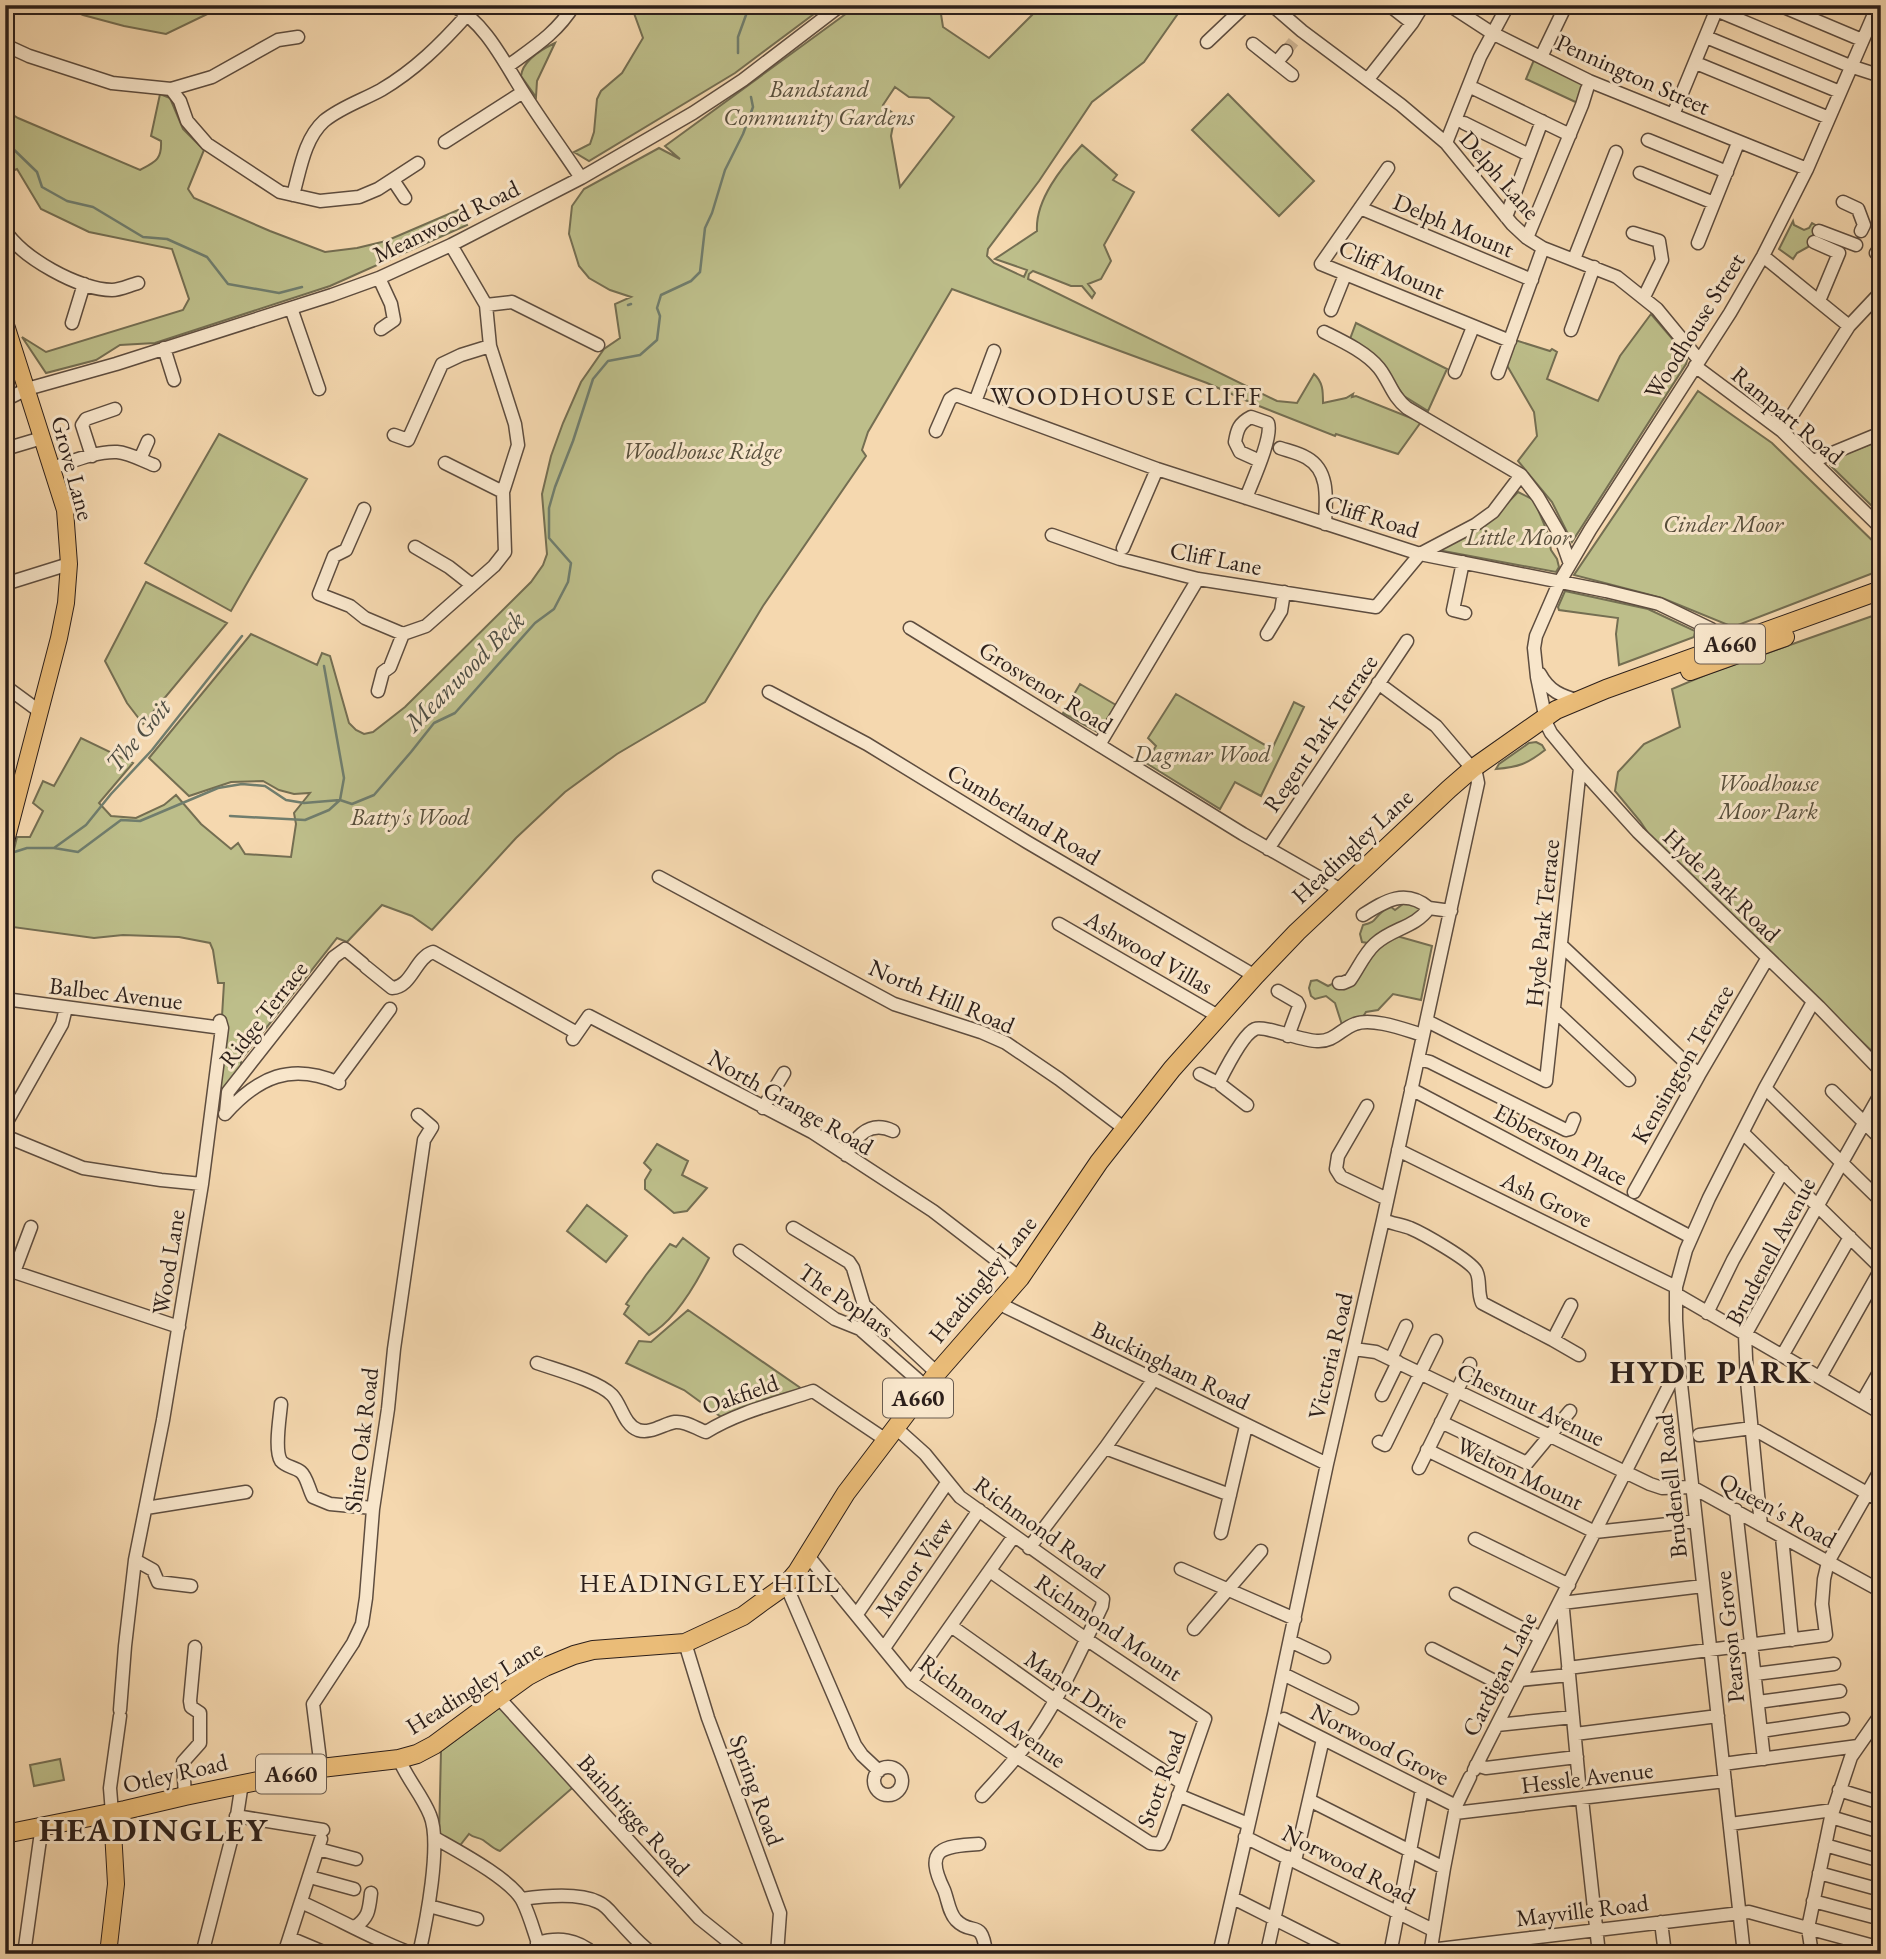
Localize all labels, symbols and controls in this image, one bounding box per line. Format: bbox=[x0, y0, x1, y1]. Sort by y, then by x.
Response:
street label: Pennington Street bbox=[1551, 26, 1715, 122]
park label: Bandstand Community Gardens bbox=[723, 73, 915, 132]
street label: Delph Lane bbox=[1453, 124, 1547, 226]
street label: Meanwood Road bbox=[368, 172, 525, 270]
street label: Delph Mount bbox=[1389, 186, 1520, 265]
street label: Cliff Mount bbox=[1334, 232, 1450, 306]
street label: Woodhouse Street bbox=[1637, 247, 1752, 405]
street label: Rampart Road bbox=[1725, 359, 1851, 472]
district label: WOODHOUSE CLIFF bbox=[990, 379, 1264, 413]
street label: Grove Lane bbox=[44, 412, 102, 524]
park label: Woodhouse Ridge bbox=[622, 435, 783, 466]
street label: Cliff Road bbox=[1321, 487, 1424, 545]
park label: Cinder Moor bbox=[1663, 508, 1785, 539]
park label: Little Moor bbox=[1464, 521, 1573, 552]
street label: Cliff Lane bbox=[1167, 534, 1265, 582]
water label: Meanwood Beck bbox=[395, 603, 532, 740]
road number: A660 bbox=[1695, 624, 1765, 664]
street label: Grosvenor Road bbox=[973, 634, 1119, 741]
street label: Regent Park Terrace bbox=[1256, 648, 1384, 818]
water label: The Goit bbox=[97, 690, 180, 779]
park label: Dagmar Wood bbox=[1132, 738, 1271, 769]
street label: Cumberland Road bbox=[942, 756, 1107, 872]
park label: Woodhouse Moor Park bbox=[1716, 767, 1819, 826]
street label: Headingley Lane bbox=[1285, 782, 1419, 910]
park label: Batty's Wood bbox=[349, 801, 470, 832]
street label: Hyde Park Road bbox=[1657, 821, 1788, 949]
street label: Hyde Park Terrace bbox=[1518, 838, 1566, 1008]
street label: Ashwood Villas bbox=[1078, 902, 1219, 1001]
street label: North Hill Road bbox=[864, 951, 1020, 1041]
street label: Ridge Terrace bbox=[212, 954, 314, 1074]
street label: Balbec Avenue bbox=[47, 969, 185, 1017]
street label: Kensington Terrace bbox=[1624, 979, 1740, 1149]
street label: North Grange Road bbox=[703, 1042, 880, 1162]
street label: Ebberston Place bbox=[1489, 1096, 1633, 1192]
street label: Ash Grove bbox=[1495, 1163, 1598, 1234]
street label: Brudenell Avenue bbox=[1718, 1172, 1822, 1330]
street label: Wood Lane bbox=[144, 1207, 192, 1317]
street label: Headingley Lane bbox=[921, 1209, 1043, 1349]
street label: The Poplars bbox=[792, 1256, 900, 1344]
street label: Victoria Road bbox=[1300, 1289, 1360, 1422]
street label: Buckingham Road bbox=[1087, 1313, 1256, 1417]
district label: HYDE PARK bbox=[1609, 1351, 1813, 1393]
street label: Chestnut Avenue bbox=[1452, 1355, 1610, 1453]
street label: Shire Oak Road bbox=[337, 1365, 385, 1514]
street label: Oakfield bbox=[698, 1366, 783, 1421]
road number: A660 bbox=[883, 1378, 953, 1418]
street label: Brudenell Road bbox=[1648, 1412, 1694, 1560]
street label: Welton Mount bbox=[1451, 1429, 1589, 1517]
street label: Queen's Road bbox=[1714, 1465, 1843, 1555]
street label: Richmond Road bbox=[968, 1469, 1113, 1586]
street label: Manor View bbox=[868, 1510, 960, 1623]
district label: HEADINGLEY HILL bbox=[579, 1566, 841, 1600]
street label: Richmond Mount bbox=[1029, 1566, 1189, 1688]
street label: Pearson Grove bbox=[1707, 1570, 1751, 1704]
street label: Cardigan Lane bbox=[1454, 1606, 1544, 1742]
street label: Headingley Lane bbox=[400, 1633, 548, 1741]
street label: Manor Drive bbox=[1019, 1643, 1135, 1735]
street label: Richmond Avenue bbox=[913, 1647, 1073, 1775]
street label: Norwood Grove bbox=[1305, 1696, 1455, 1792]
street label: Stott Road bbox=[1129, 1726, 1193, 1832]
street label: Spring Road bbox=[723, 1730, 792, 1850]
street label: Otley Road bbox=[120, 1746, 231, 1800]
street label: Bainbrigge Road bbox=[571, 1747, 698, 1883]
road number: A660 bbox=[256, 1754, 326, 1794]
street label: Hessle Avenue bbox=[1519, 1754, 1655, 1800]
district label: HEADINGLEY bbox=[39, 1809, 269, 1851]
street label: Norwood Road bbox=[1277, 1817, 1422, 1911]
street label: Mayville Road bbox=[1514, 1886, 1651, 1934]

